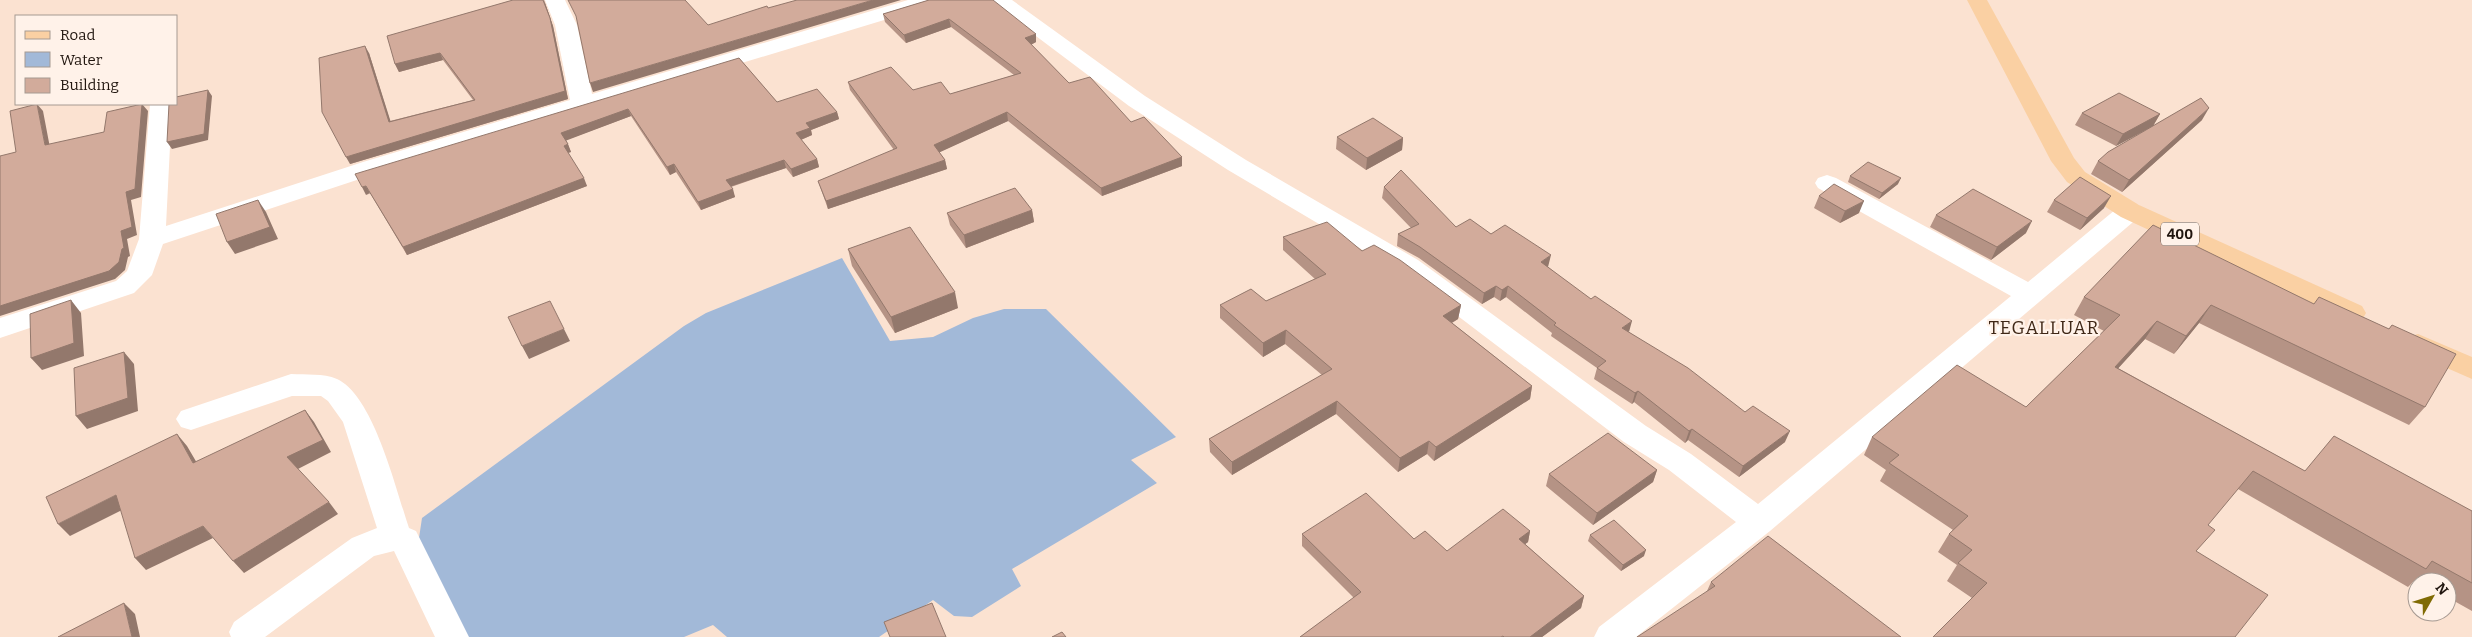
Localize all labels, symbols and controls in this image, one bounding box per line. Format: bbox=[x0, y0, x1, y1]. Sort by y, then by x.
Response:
legend bbox=[15, 15, 178, 105]
text: Road bbox=[60, 26, 95, 44]
text: Water bbox=[60, 51, 103, 69]
text: Building bbox=[60, 76, 119, 94]
road number: 400 bbox=[2161, 222, 2199, 245]
district label: TEGALLUAR bbox=[1989, 317, 2099, 339]
north arrow bbox=[2407, 572, 2457, 622]
text: N bbox=[2432, 580, 2452, 599]

